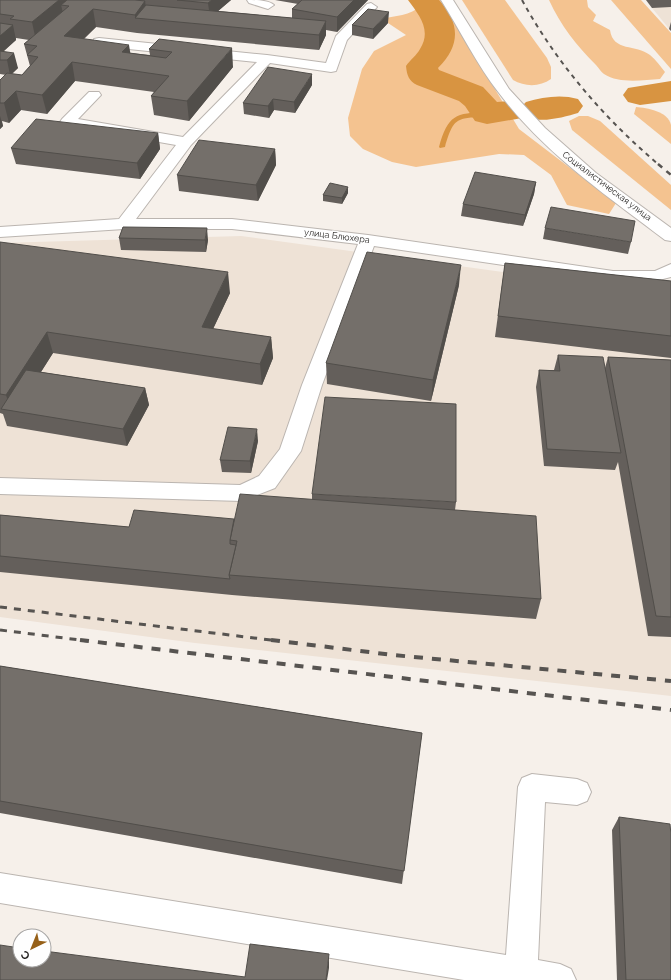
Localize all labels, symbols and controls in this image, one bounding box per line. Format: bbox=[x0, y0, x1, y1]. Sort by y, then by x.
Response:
street label: Социалистическая улица bbox=[561, 149, 653, 223]
street label: улица Блюхера bbox=[304, 227, 370, 245]
north arrow bbox=[12, 928, 52, 968]
text: С bbox=[18, 947, 33, 962]

